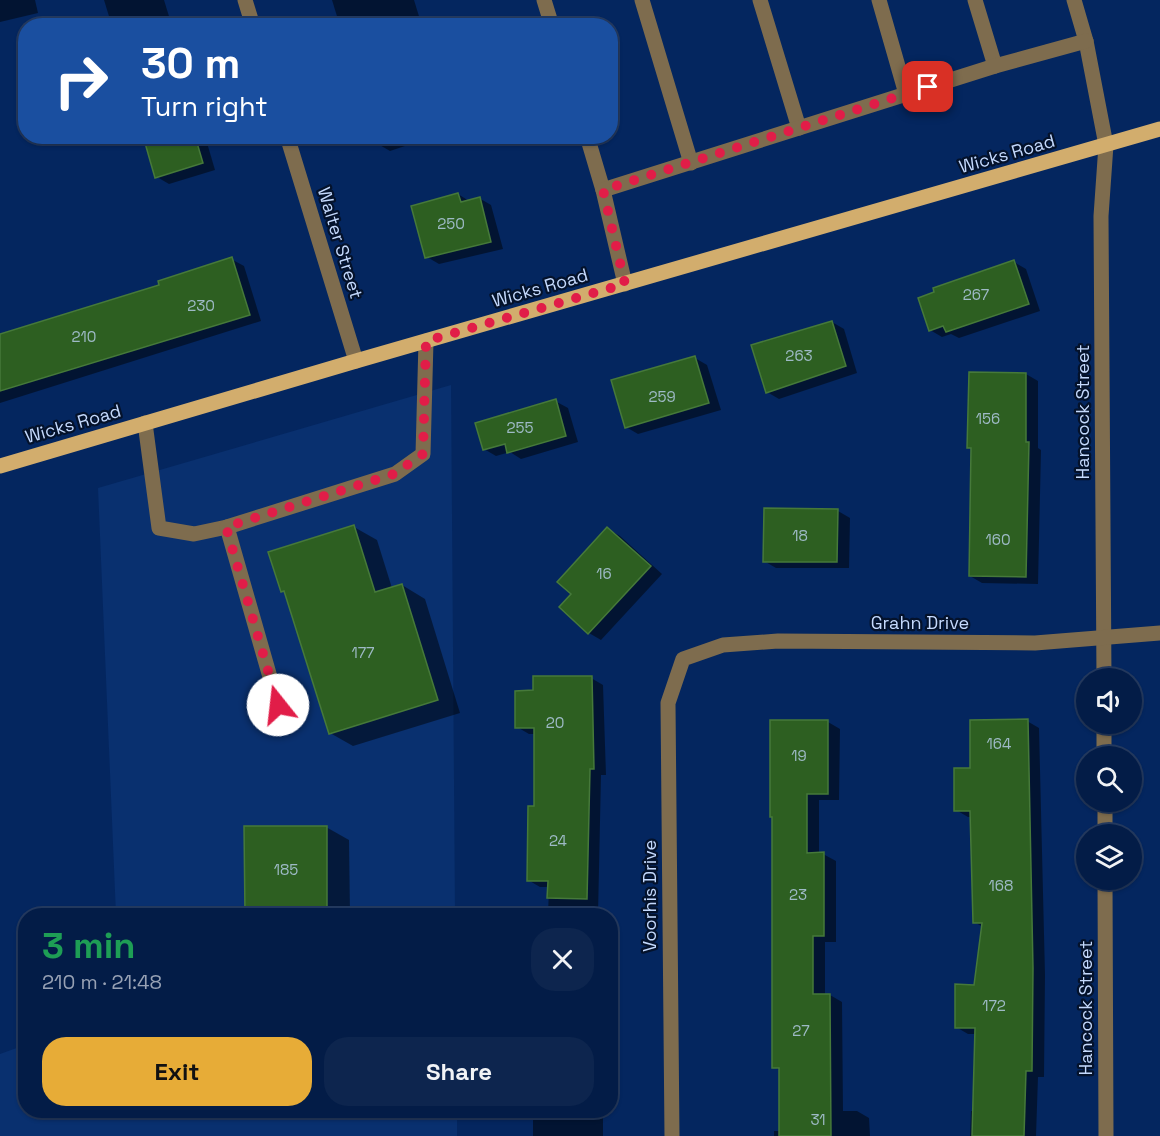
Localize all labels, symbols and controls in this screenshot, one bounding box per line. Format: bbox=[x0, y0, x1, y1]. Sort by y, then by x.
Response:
text: 30 m bbox=[141, 37, 240, 90]
icon: right bbox=[42, 42, 120, 120]
pin bbox=[902, 61, 953, 112]
icon: arrive bbox=[911, 70, 944, 103]
text: Turn right bbox=[141, 89, 268, 124]
street label: Wicks Road bbox=[956, 129, 1057, 178]
street label: Walter Street bbox=[313, 184, 368, 301]
house number: 250 bbox=[437, 214, 465, 233]
street label: Wicks Road bbox=[489, 263, 590, 312]
house number: 267 bbox=[963, 285, 989, 304]
house number: 230 bbox=[187, 296, 215, 315]
house number: 210 bbox=[72, 327, 96, 346]
street label: Hancock Street bbox=[1071, 344, 1094, 480]
house number: 263 bbox=[785, 346, 813, 365]
house number: 259 bbox=[648, 387, 676, 406]
street label: Wicks Road bbox=[22, 399, 123, 448]
house number: 156 bbox=[976, 409, 1000, 428]
house number: 255 bbox=[506, 418, 534, 437]
house number: 18 bbox=[792, 526, 808, 545]
house number: 160 bbox=[985, 530, 1011, 549]
house number: 16 bbox=[596, 564, 612, 583]
street label: Grahn Drive bbox=[871, 611, 969, 634]
house number: 177 bbox=[351, 643, 375, 662]
map controls bbox=[1076, 668, 1142, 890]
button: sound bbox=[1076, 668, 1142, 734]
position arrow bbox=[246, 673, 310, 737]
house number: 20 bbox=[546, 713, 564, 732]
house number: 164 bbox=[987, 734, 1011, 753]
house number: 19 bbox=[791, 746, 807, 765]
button: search bbox=[1076, 746, 1142, 812]
button: layers bbox=[1076, 824, 1142, 890]
house number: 24 bbox=[549, 831, 567, 850]
street label: Voorhis Drive bbox=[638, 840, 661, 952]
house number: 185 bbox=[274, 860, 298, 879]
house number: 168 bbox=[989, 876, 1013, 895]
house number: 23 bbox=[789, 885, 807, 904]
text: 3 min bbox=[42, 923, 136, 969]
button: close bbox=[531, 928, 594, 991]
street label: Hancock Street bbox=[1074, 940, 1097, 1076]
text: 210 m · 21:48 bbox=[42, 969, 162, 995]
house number: 172 bbox=[982, 996, 1006, 1015]
house number: 27 bbox=[792, 1021, 810, 1040]
button: Exit bbox=[42, 1037, 312, 1106]
button: Share bbox=[324, 1037, 594, 1106]
house number: 31 bbox=[810, 1110, 826, 1129]

